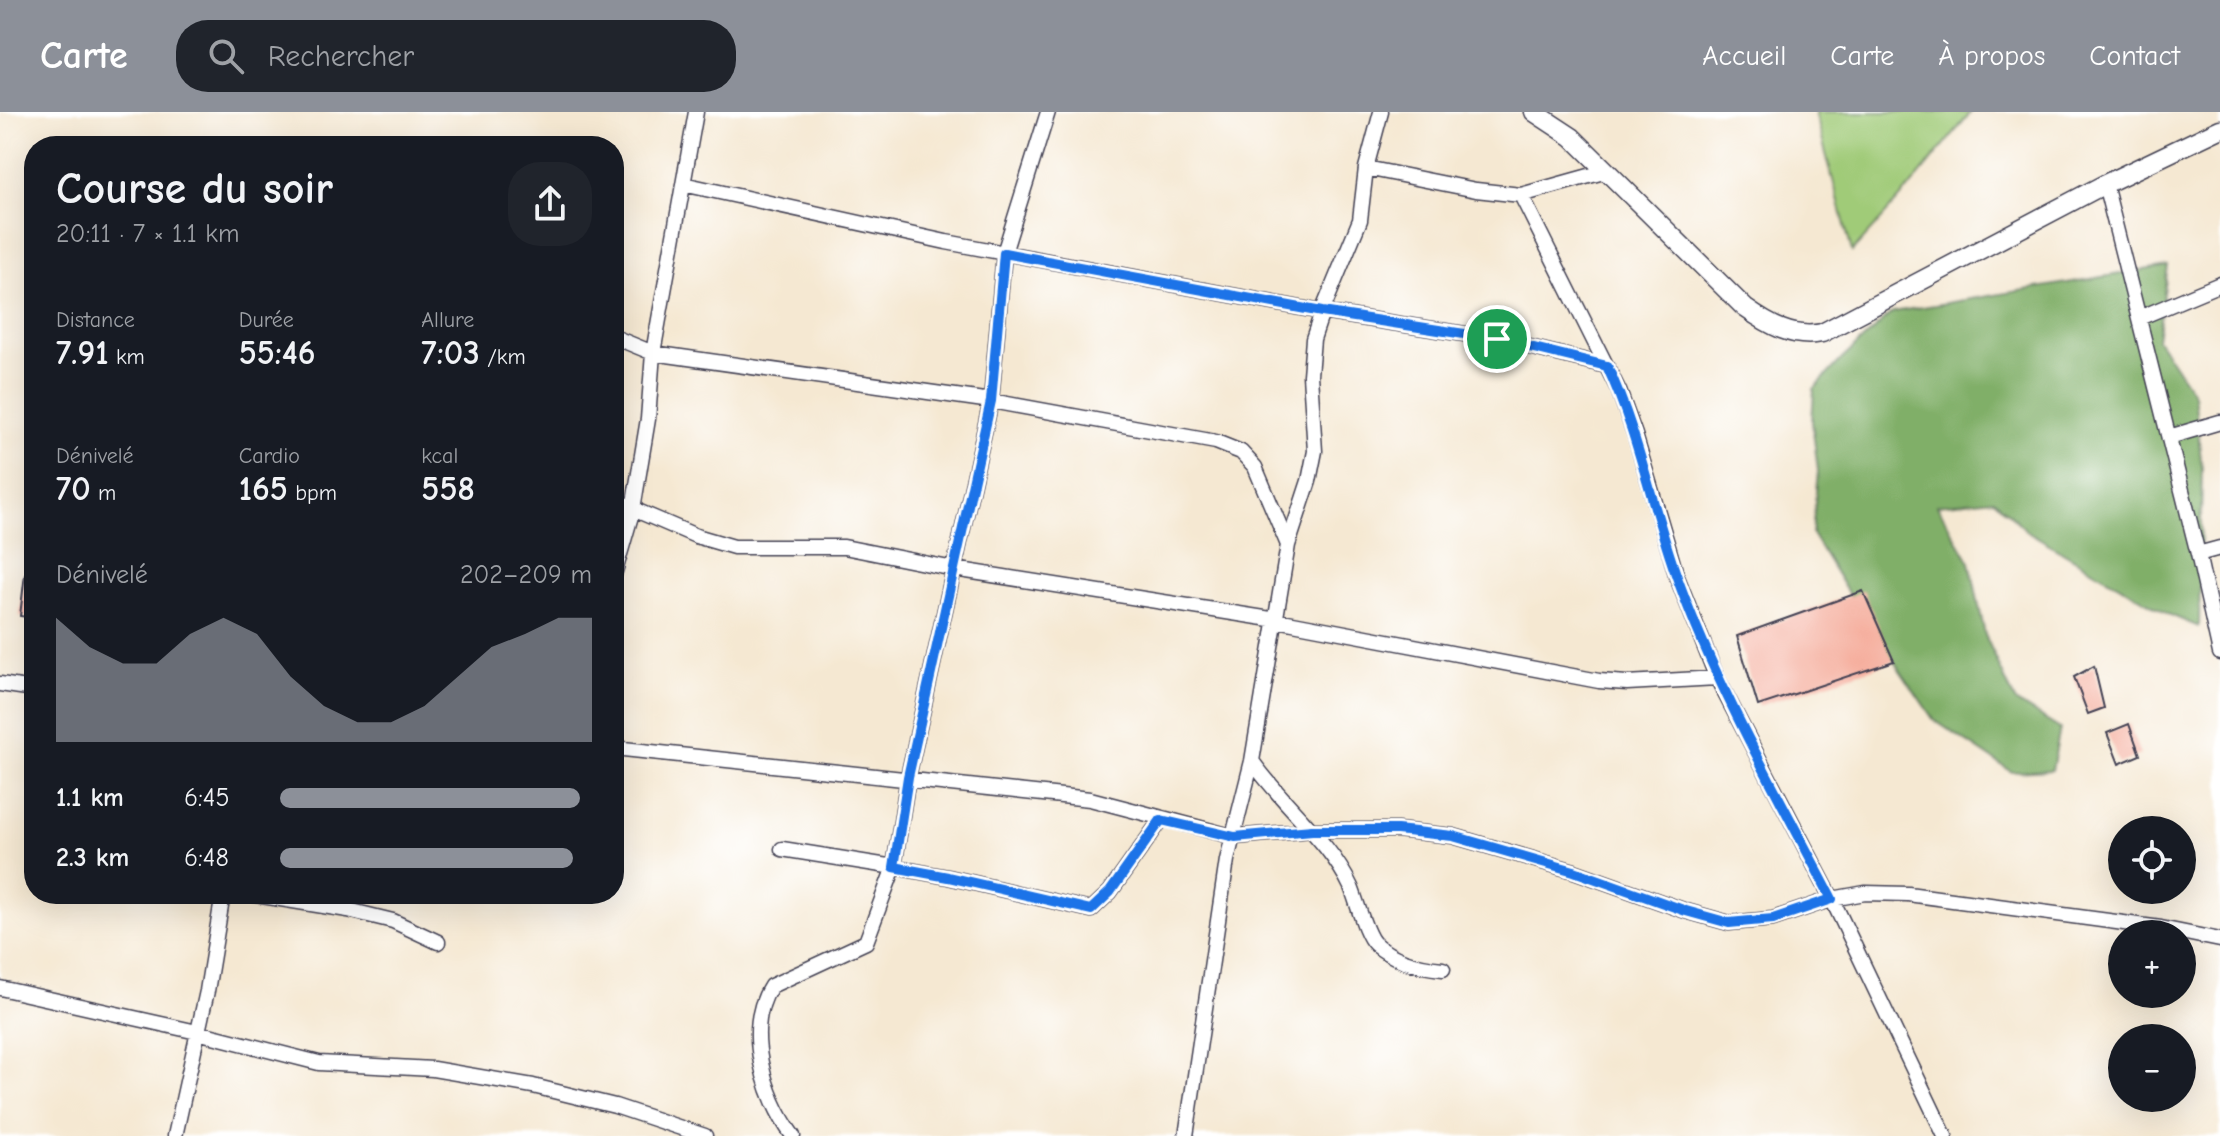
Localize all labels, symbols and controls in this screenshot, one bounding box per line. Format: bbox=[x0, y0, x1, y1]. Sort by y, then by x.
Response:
search box bbox=[176, 20, 736, 92]
text: Carte bbox=[40, 34, 128, 78]
icon: search bbox=[204, 34, 248, 78]
text: Rechercher bbox=[268, 39, 414, 74]
text: Accueil bbox=[1702, 40, 1786, 72]
text: Carte bbox=[1830, 40, 1894, 72]
text: À propos bbox=[1938, 40, 2045, 72]
text: Contact bbox=[2089, 40, 2180, 72]
button: share bbox=[508, 162, 592, 246]
text: Course du soir bbox=[56, 163, 333, 214]
text: 20:11 · 7 × 1.1 km bbox=[56, 219, 239, 249]
pin bbox=[1463, 305, 1531, 373]
text: Distance bbox=[56, 307, 135, 333]
text: Durée bbox=[239, 307, 294, 333]
text: Allure bbox=[421, 307, 474, 333]
icon: arrive bbox=[1475, 317, 1519, 361]
text: 7.91 bbox=[56, 333, 109, 373]
text: 55:46 bbox=[239, 333, 316, 373]
text: 7:03 bbox=[421, 333, 480, 373]
text: km bbox=[109, 344, 145, 370]
text: /km bbox=[480, 344, 526, 370]
text: Dénivelé bbox=[56, 443, 134, 469]
text: Cardio bbox=[239, 443, 300, 469]
text: kcal bbox=[421, 443, 458, 469]
text: 70 bbox=[56, 469, 91, 509]
text: 165 bbox=[239, 469, 288, 509]
text: 558 bbox=[421, 469, 475, 509]
text: m bbox=[91, 480, 116, 506]
text: bpm bbox=[288, 480, 337, 506]
text: Dénivelé bbox=[56, 560, 148, 590]
text: 202–209 m bbox=[460, 560, 592, 590]
text: 1.1 km bbox=[56, 783, 124, 813]
text: 6:45 bbox=[184, 783, 229, 813]
map controls bbox=[2108, 816, 2196, 1112]
button: locate bbox=[2108, 816, 2196, 904]
text: 2.3 km bbox=[56, 843, 129, 873]
text: 6:48 bbox=[184, 843, 229, 873]
button: + bbox=[2108, 920, 2196, 1008]
button: − bbox=[2108, 1024, 2196, 1112]

